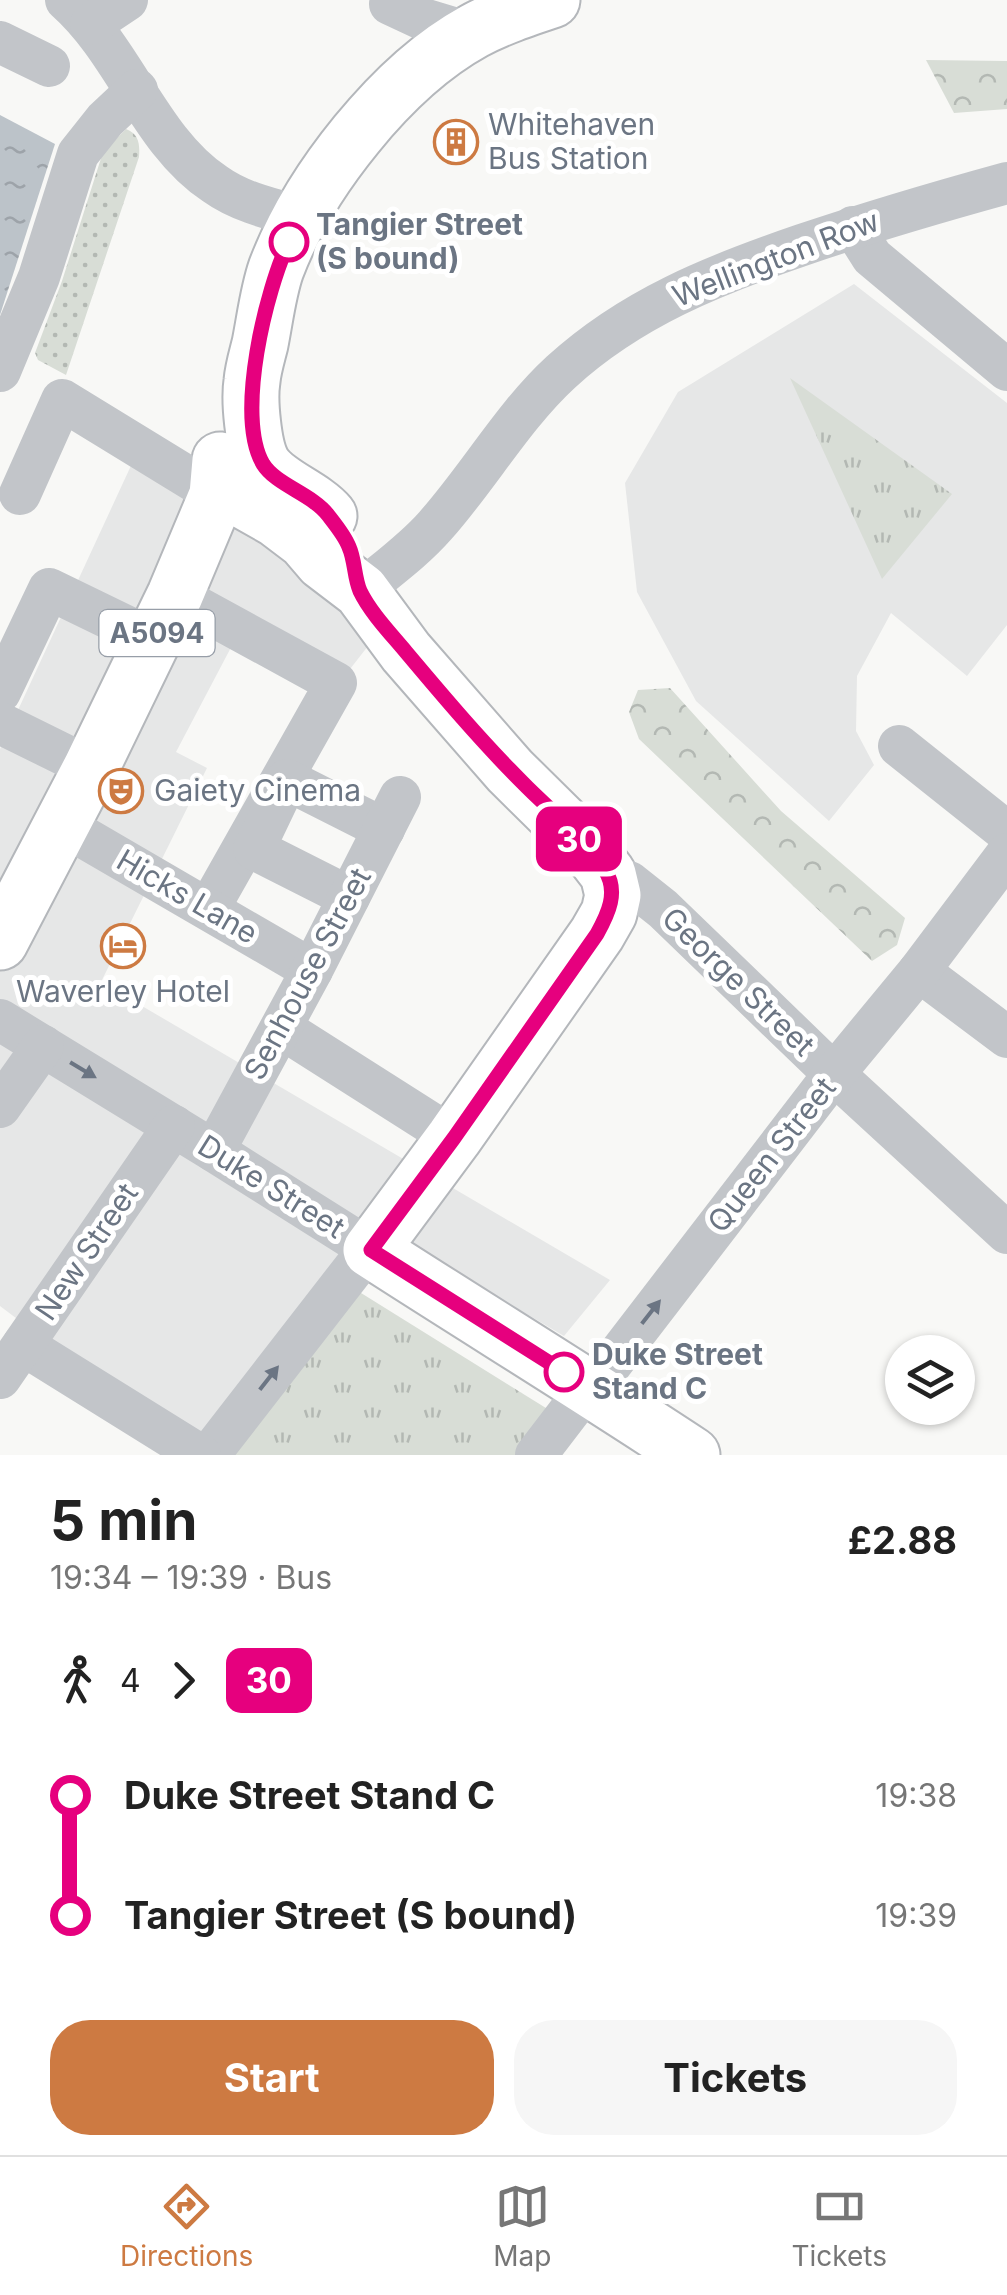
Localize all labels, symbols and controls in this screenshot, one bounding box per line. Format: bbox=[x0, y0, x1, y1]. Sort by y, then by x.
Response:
place label: Whitehaven Bus Station bbox=[488, 106, 655, 176]
building icon: Whitehaven Bus Station bbox=[433, 119, 479, 165]
street label: Wellington Row bbox=[667, 202, 884, 314]
place label: Tangier Street (S bound) bbox=[316, 206, 523, 276]
marker: Tangier Street (S bound) bbox=[270, 223, 308, 261]
road number: A5094 bbox=[100, 610, 214, 656]
theatre icon: Gaiety Cinema bbox=[98, 768, 144, 814]
place label: Gaiety Cinema bbox=[154, 772, 361, 808]
line badge: 30 bbox=[534, 806, 624, 872]
text: 30 bbox=[556, 818, 602, 860]
street label: Hicks Lane bbox=[111, 841, 264, 951]
street label: Senhouse Street bbox=[236, 861, 378, 1085]
street label: George Street bbox=[655, 900, 822, 1063]
hotel icon: Waverley Hotel bbox=[100, 923, 146, 969]
place label: Waverley Hotel bbox=[16, 973, 230, 1009]
one-way arrow bbox=[69, 1061, 97, 1078]
street label: Queen Street bbox=[700, 1070, 843, 1239]
street label: Duke Street bbox=[192, 1127, 352, 1245]
street label: New Street bbox=[27, 1176, 145, 1327]
one-way arrow bbox=[641, 1299, 662, 1325]
map controls bbox=[885, 1335, 975, 1425]
button: layers bbox=[885, 1335, 975, 1425]
place label: Duke Street Stand C bbox=[592, 1336, 763, 1406]
marker: Duke Street Stand C bbox=[545, 1353, 583, 1391]
one-way arrow bbox=[258, 1365, 278, 1391]
text: 5 min bbox=[50, 1487, 198, 1553]
text: £2.88 bbox=[848, 1517, 957, 1563]
text: 19:34 – 19:39 · Bus bbox=[50, 1558, 332, 1597]
icon: walk bbox=[50, 1653, 105, 1708]
icon: forward bbox=[156, 1653, 211, 1708]
text: 30 bbox=[246, 1659, 292, 1701]
text: 4 bbox=[120, 1661, 141, 1700]
text: Duke Street Stand C bbox=[124, 1772, 495, 1818]
text: 19:38 bbox=[875, 1776, 957, 1815]
text: Tangier Street (S bound) bbox=[124, 1892, 577, 1938]
text: 19:39 bbox=[875, 1896, 957, 1935]
button: Start bbox=[50, 2020, 494, 2135]
button: Tickets bbox=[514, 2020, 957, 2135]
tab: Directions bbox=[120, 2179, 253, 2273]
tab: Map bbox=[493, 2179, 551, 2273]
tab: Tickets bbox=[791, 2179, 887, 2273]

